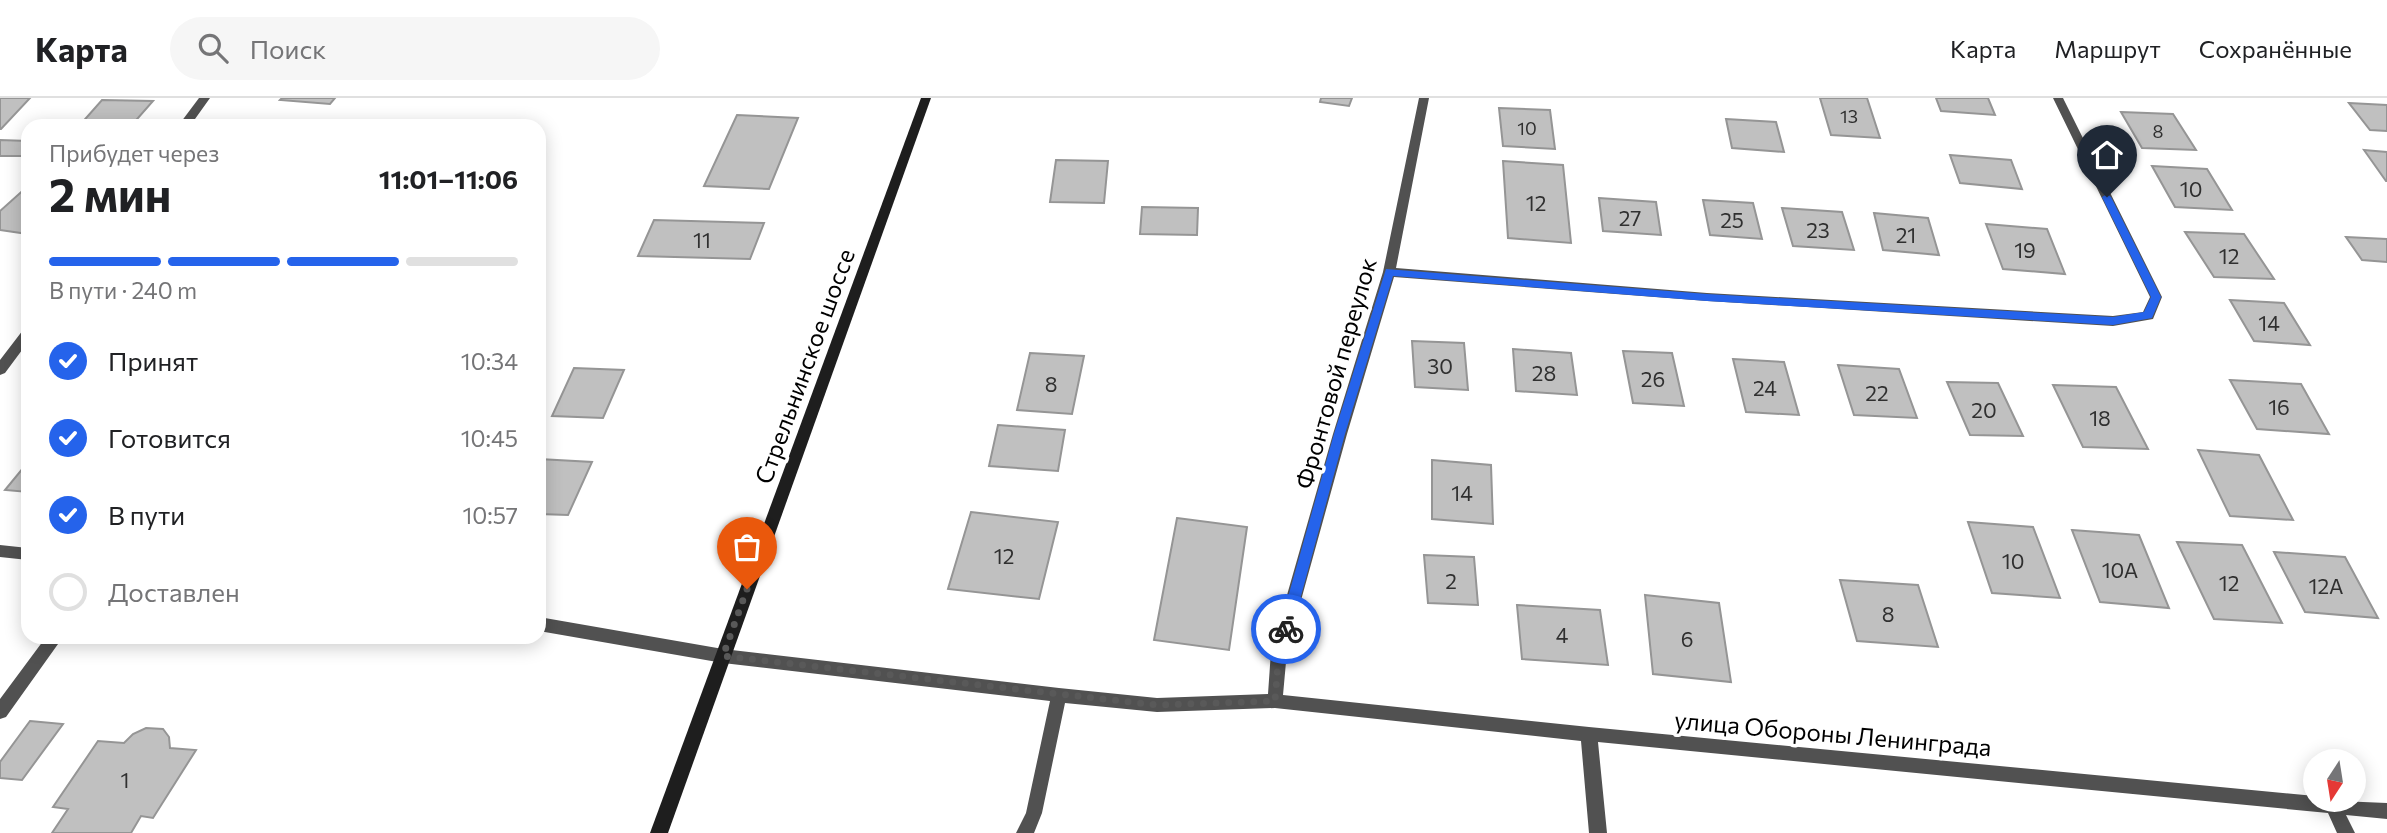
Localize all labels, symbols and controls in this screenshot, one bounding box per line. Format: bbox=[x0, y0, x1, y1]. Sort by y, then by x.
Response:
search box bbox=[170, 17, 660, 80]
text: Карта bbox=[35, 28, 128, 69]
icon: search bbox=[194, 29, 232, 67]
text: Поиск bbox=[250, 33, 326, 64]
text: Карта bbox=[1950, 34, 2016, 63]
text: Маршрут bbox=[2054, 34, 2161, 63]
text: Сохранённые bbox=[2199, 34, 2352, 63]
house number: 13 bbox=[1840, 105, 1858, 127]
house number: 10 bbox=[1517, 117, 1537, 139]
house number: 8 bbox=[2153, 120, 2164, 142]
pin bbox=[2077, 125, 2137, 197]
icon: home bbox=[2088, 136, 2126, 174]
text: Прибудет через bbox=[49, 139, 219, 167]
text: 11:01–11:06 bbox=[379, 163, 518, 194]
text: 2 мин bbox=[49, 165, 171, 221]
house number: 10 bbox=[2180, 176, 2202, 201]
house number: 12 bbox=[1526, 190, 1546, 215]
house number: 27 bbox=[1619, 205, 1641, 230]
house number: 25 bbox=[1720, 207, 1744, 232]
house number: 23 bbox=[1806, 217, 1830, 242]
house number: 21 bbox=[1896, 222, 1916, 247]
house number: 11 bbox=[693, 227, 711, 252]
house number: 19 bbox=[2014, 237, 2036, 262]
house number: 12 bbox=[2219, 243, 2239, 268]
street label: Стрельнинское шоссе bbox=[748, 245, 860, 487]
street label: Фронтовой переулок bbox=[1288, 254, 1382, 492]
text: В пути · 240 m bbox=[49, 276, 197, 304]
house number: 14 bbox=[2258, 310, 2280, 335]
icon: check bbox=[49, 342, 87, 380]
text: Принят bbox=[108, 345, 198, 376]
text: 10:34 bbox=[461, 347, 518, 375]
house number: 30 bbox=[1427, 353, 1453, 378]
house number: 28 bbox=[1532, 360, 1556, 385]
house number: 26 bbox=[1641, 366, 1665, 391]
house number: 8 bbox=[1045, 371, 1057, 396]
house number: 24 bbox=[1753, 375, 1777, 400]
house number: 22 bbox=[1865, 380, 1889, 405]
house number: 16 bbox=[2268, 394, 2290, 419]
house number: 20 bbox=[1971, 397, 1997, 422]
house number: 18 bbox=[2089, 405, 2111, 430]
icon: check bbox=[49, 419, 87, 457]
text: Готовится bbox=[108, 422, 231, 453]
text: 10:45 bbox=[461, 424, 518, 452]
house number: 14 bbox=[1451, 480, 1473, 505]
icon: check bbox=[49, 496, 87, 534]
text: В пути bbox=[108, 499, 185, 530]
text: 10:57 bbox=[462, 501, 518, 529]
pin bbox=[717, 517, 777, 589]
icon: bag bbox=[728, 528, 766, 566]
house number: 12 bbox=[994, 543, 1014, 568]
house number: 10 bbox=[2002, 548, 2024, 573]
house number: 10А bbox=[2102, 557, 2138, 582]
house number: 2 bbox=[1445, 568, 1457, 593]
house number: 12 bbox=[2219, 570, 2239, 595]
house number: 12А bbox=[2308, 573, 2344, 598]
text: Доставлен bbox=[108, 576, 240, 607]
courier bbox=[1251, 594, 1321, 664]
house number: 8 bbox=[1882, 601, 1894, 626]
icon: bike bbox=[1267, 610, 1305, 648]
house number: 4 bbox=[1556, 622, 1569, 647]
house number: 6 bbox=[1681, 626, 1693, 651]
street label: улица Обороны Ленинграда bbox=[1673, 705, 1993, 761]
north arrow bbox=[2303, 749, 2366, 812]
map controls bbox=[2303, 749, 2366, 812]
house number: 1 bbox=[121, 767, 129, 792]

